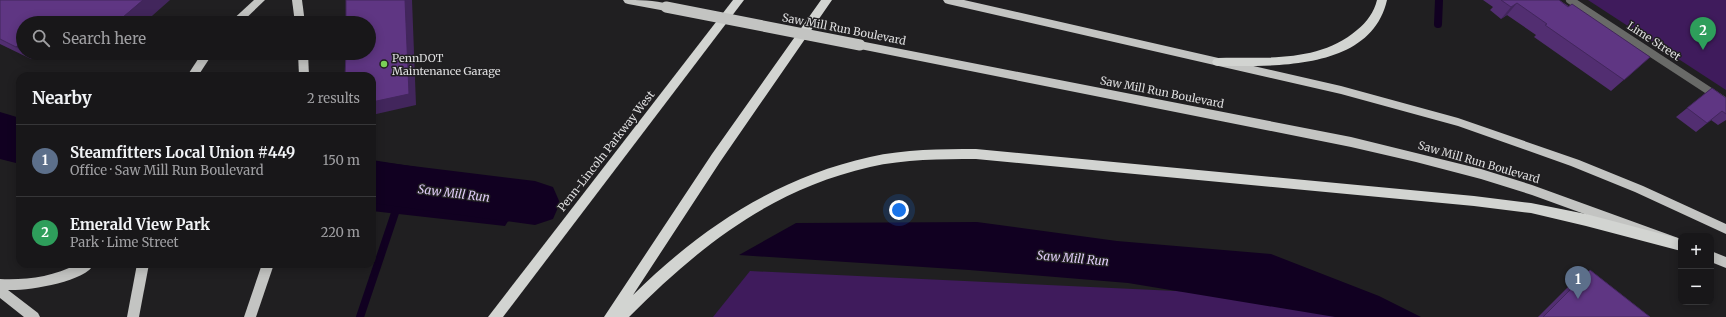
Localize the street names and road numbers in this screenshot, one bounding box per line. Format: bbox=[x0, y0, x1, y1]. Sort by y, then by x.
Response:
street label: Saw Mill Run Boulevard bbox=[781, 10, 908, 48]
street label: Lime Street bbox=[1625, 19, 1684, 64]
street label: Saw Mill Run Boulevard bbox=[1099, 73, 1226, 111]
street label: Penn-Lincoln Parkway West bbox=[555, 87, 658, 214]
street label: Saw Mill Run Boulevard bbox=[1416, 138, 1542, 186]

